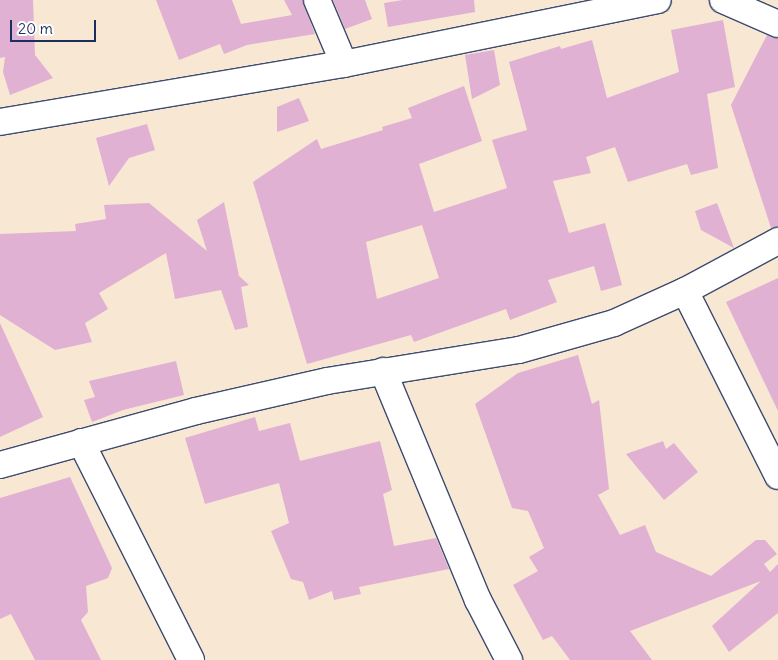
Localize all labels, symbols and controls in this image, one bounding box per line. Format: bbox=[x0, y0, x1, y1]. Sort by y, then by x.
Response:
scale bar bbox=[12, 10, 99, 42]
text: 20 m bbox=[18, 19, 53, 38]

